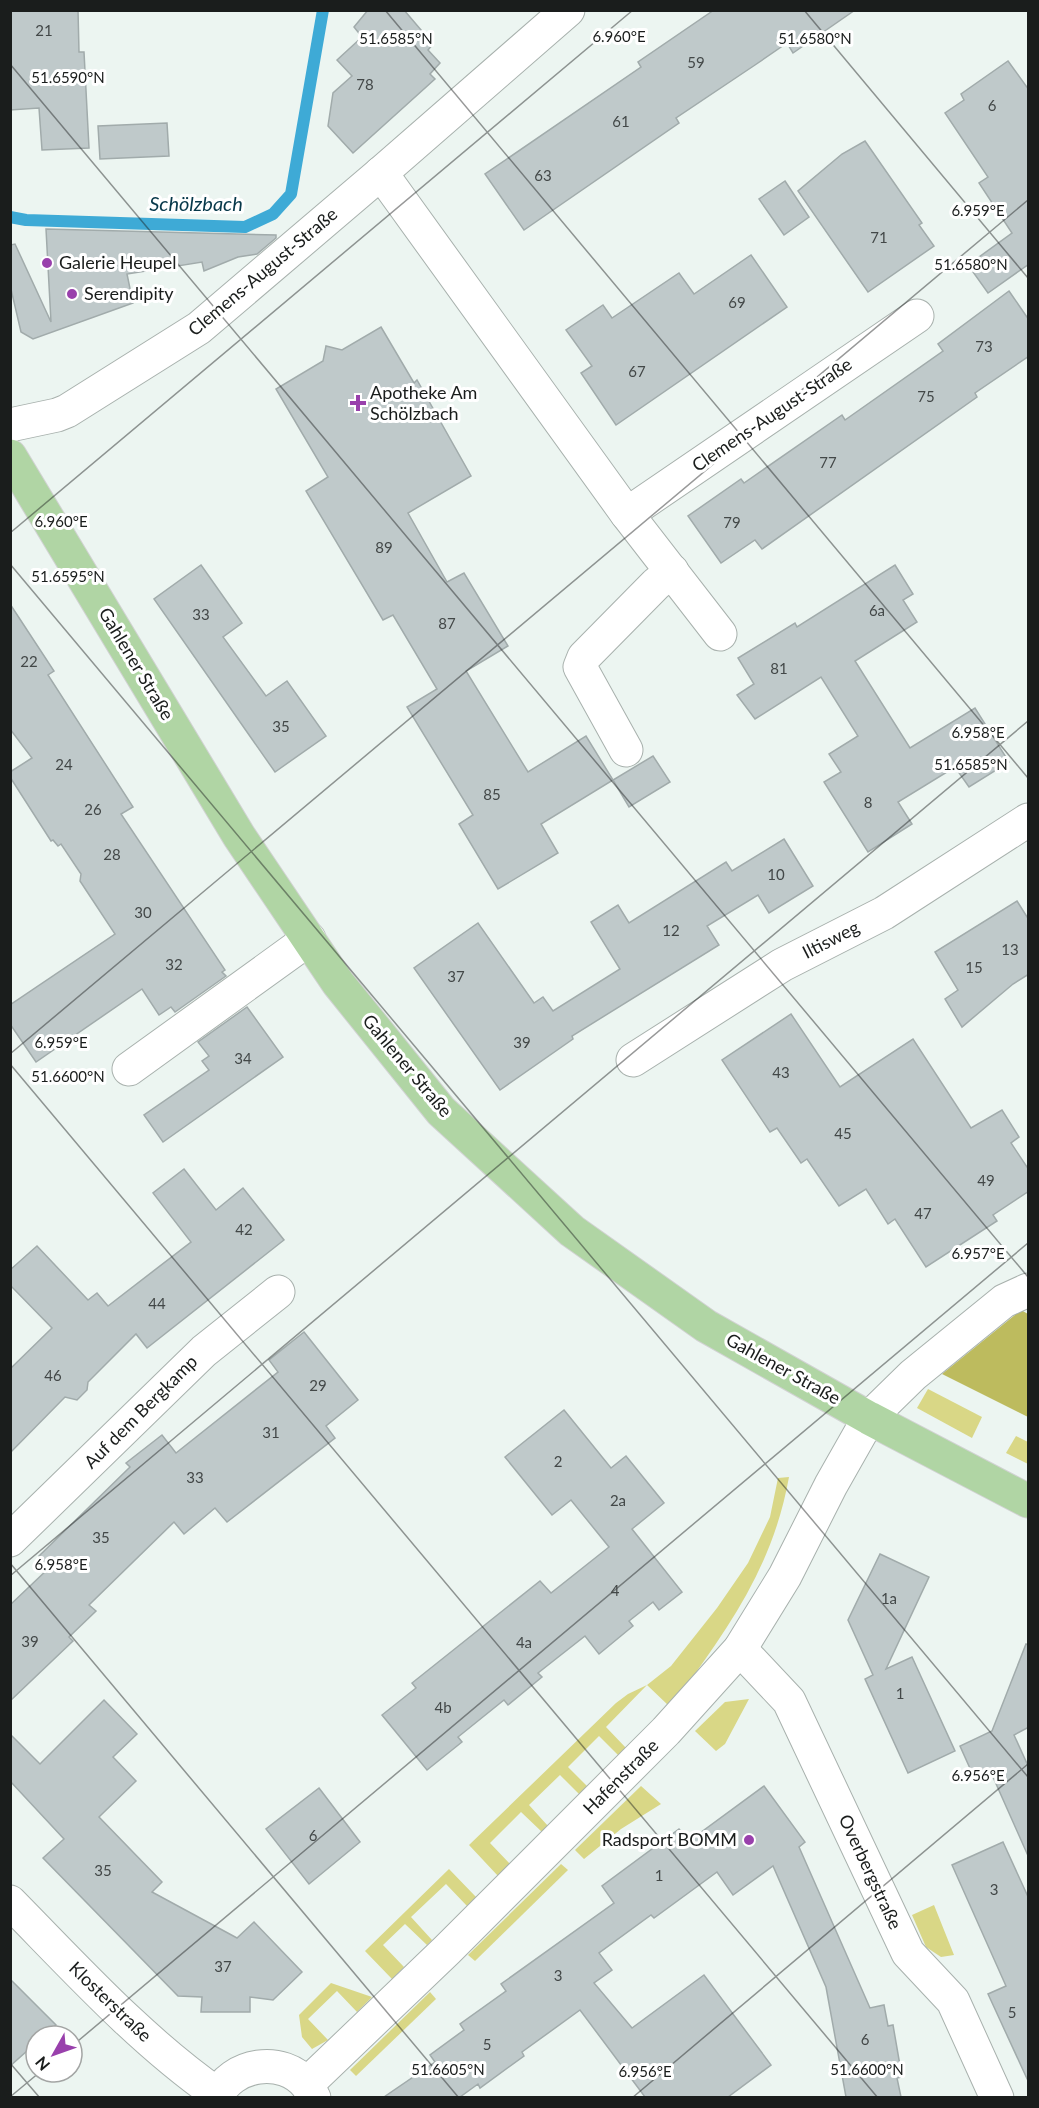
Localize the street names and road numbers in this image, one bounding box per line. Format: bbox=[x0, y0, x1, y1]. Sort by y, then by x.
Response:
street label: Clemens-August-Straße bbox=[183, 202, 341, 340]
street label: Clemens-August-Straße bbox=[687, 352, 856, 476]
street label: Gahlener Straße bbox=[95, 603, 179, 724]
street label: Iltisweg bbox=[798, 915, 863, 963]
street label: Gahlener Straße bbox=[358, 1010, 457, 1121]
street label: Gahlener Straße bbox=[722, 1328, 844, 1409]
street label: Auf dem Bergkamp bbox=[79, 1350, 202, 1473]
street label: Hafenstraße bbox=[578, 1734, 663, 1819]
street label: Overbergstraße bbox=[835, 1811, 907, 1933]
street label: Klosterstraße bbox=[65, 1957, 157, 2046]

